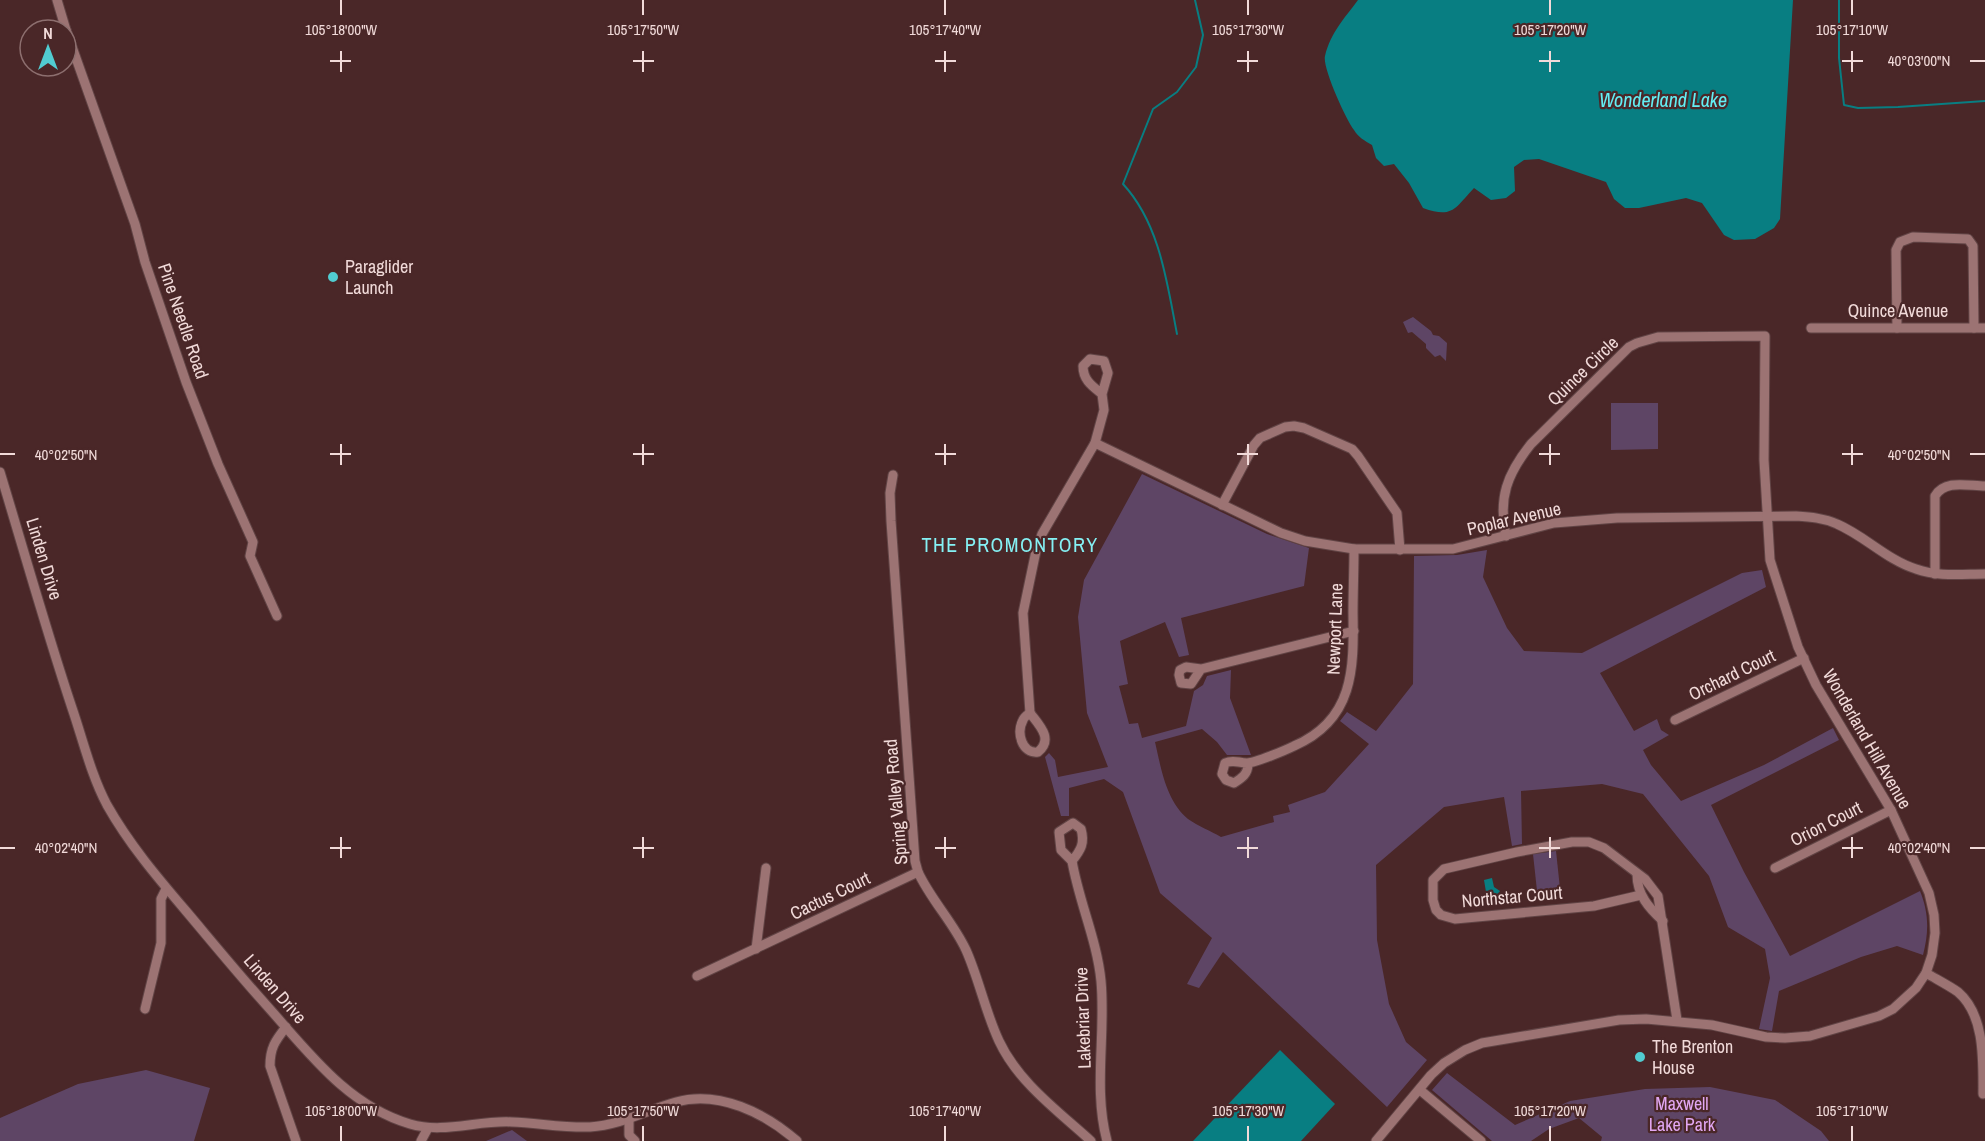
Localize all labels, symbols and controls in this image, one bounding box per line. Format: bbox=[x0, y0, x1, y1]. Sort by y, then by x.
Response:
north arrow bbox=[18, 18, 78, 78]
text: 105°18'00"W bbox=[305, 19, 377, 40]
text: 105°17'50"W bbox=[607, 19, 679, 40]
text: 105°17'40"W bbox=[909, 19, 981, 40]
text: 105°17'30"W bbox=[1212, 19, 1284, 40]
text: 105°17'20"W bbox=[1514, 19, 1586, 40]
text: 105°17'10"W bbox=[1816, 19, 1888, 40]
text: N bbox=[43, 22, 53, 44]
text: 40°03'00"N bbox=[1888, 50, 1950, 71]
water label: Wonderland Lake bbox=[1599, 86, 1727, 113]
place label: Paraglider Launch bbox=[345, 254, 413, 300]
street label: Pine Needle Road bbox=[152, 260, 215, 382]
marker: Paraglider Launch bbox=[326, 270, 340, 284]
street label: Quince Avenue bbox=[1848, 298, 1948, 323]
street label: Quince Circle bbox=[1542, 330, 1624, 411]
text: 40°02'50"N bbox=[35, 444, 97, 465]
text: 40°02'50"N bbox=[1888, 444, 1950, 465]
street label: Poplar Avenue bbox=[1464, 496, 1563, 541]
street label: Linden Drive bbox=[20, 515, 69, 603]
district label: THE PROMONTORY bbox=[921, 531, 1099, 558]
street label: Newport Lane bbox=[1320, 583, 1349, 675]
street label: Orchard Court bbox=[1684, 643, 1779, 706]
street label: Wonderland Hill Avenue bbox=[1817, 664, 1918, 813]
street label: Spring Valley Road bbox=[878, 738, 913, 866]
street label: Orion Court bbox=[1786, 795, 1866, 852]
text: 40°02'40"N bbox=[35, 837, 97, 858]
text: 40°02'40"N bbox=[1888, 837, 1950, 858]
street label: Cactus Court bbox=[786, 865, 874, 926]
street label: Northstar Court bbox=[1461, 880, 1563, 913]
street label: Linden Drive bbox=[238, 949, 313, 1029]
street label: Lakebriar Drive bbox=[1068, 967, 1097, 1069]
place label: The Brenton House bbox=[1652, 1034, 1733, 1080]
marker: The Brenton House bbox=[1633, 1050, 1647, 1064]
park label: Maxwell Lake Park bbox=[1649, 1091, 1716, 1137]
text: 105°18'00"W bbox=[305, 1100, 377, 1121]
text: 105°17'50"W bbox=[607, 1100, 679, 1121]
text: 105°17'40"W bbox=[909, 1100, 981, 1121]
text: 105°17'30"W bbox=[1212, 1100, 1284, 1121]
text: 105°17'20"W bbox=[1514, 1100, 1586, 1121]
text: 105°17'10"W bbox=[1816, 1100, 1888, 1121]

